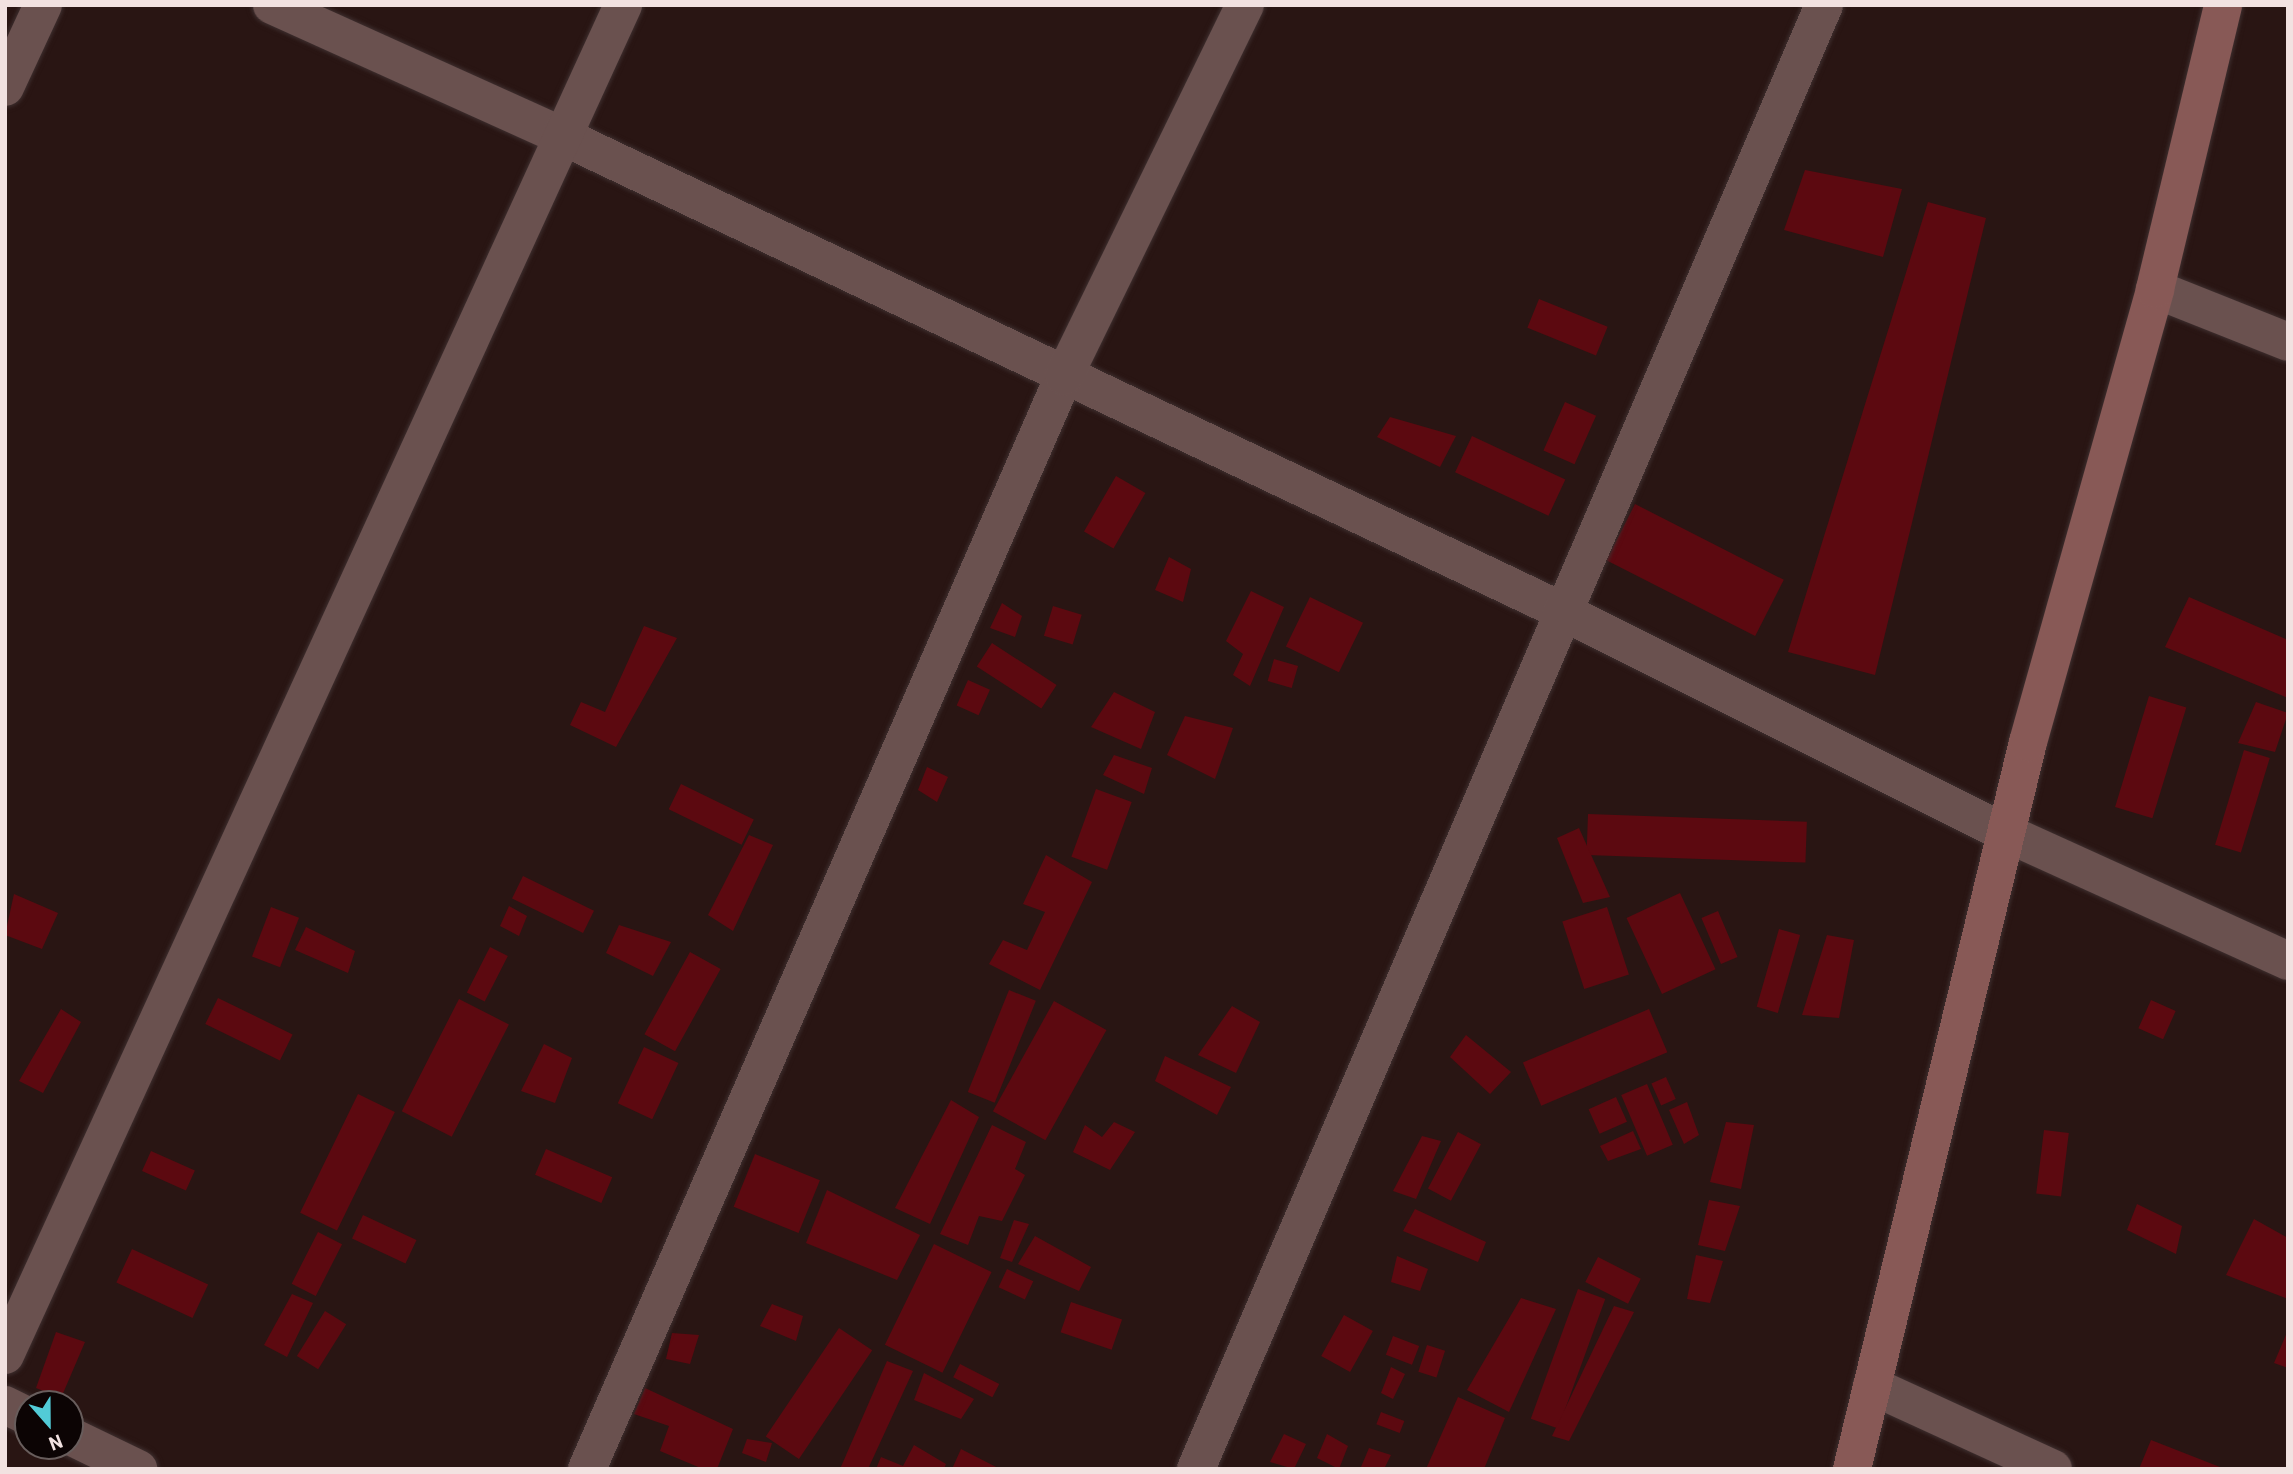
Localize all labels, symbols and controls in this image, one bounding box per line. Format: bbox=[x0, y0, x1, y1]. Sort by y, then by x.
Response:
north arrow bbox=[14, 1390, 84, 1460]
text: N bbox=[46, 1430, 66, 1456]

